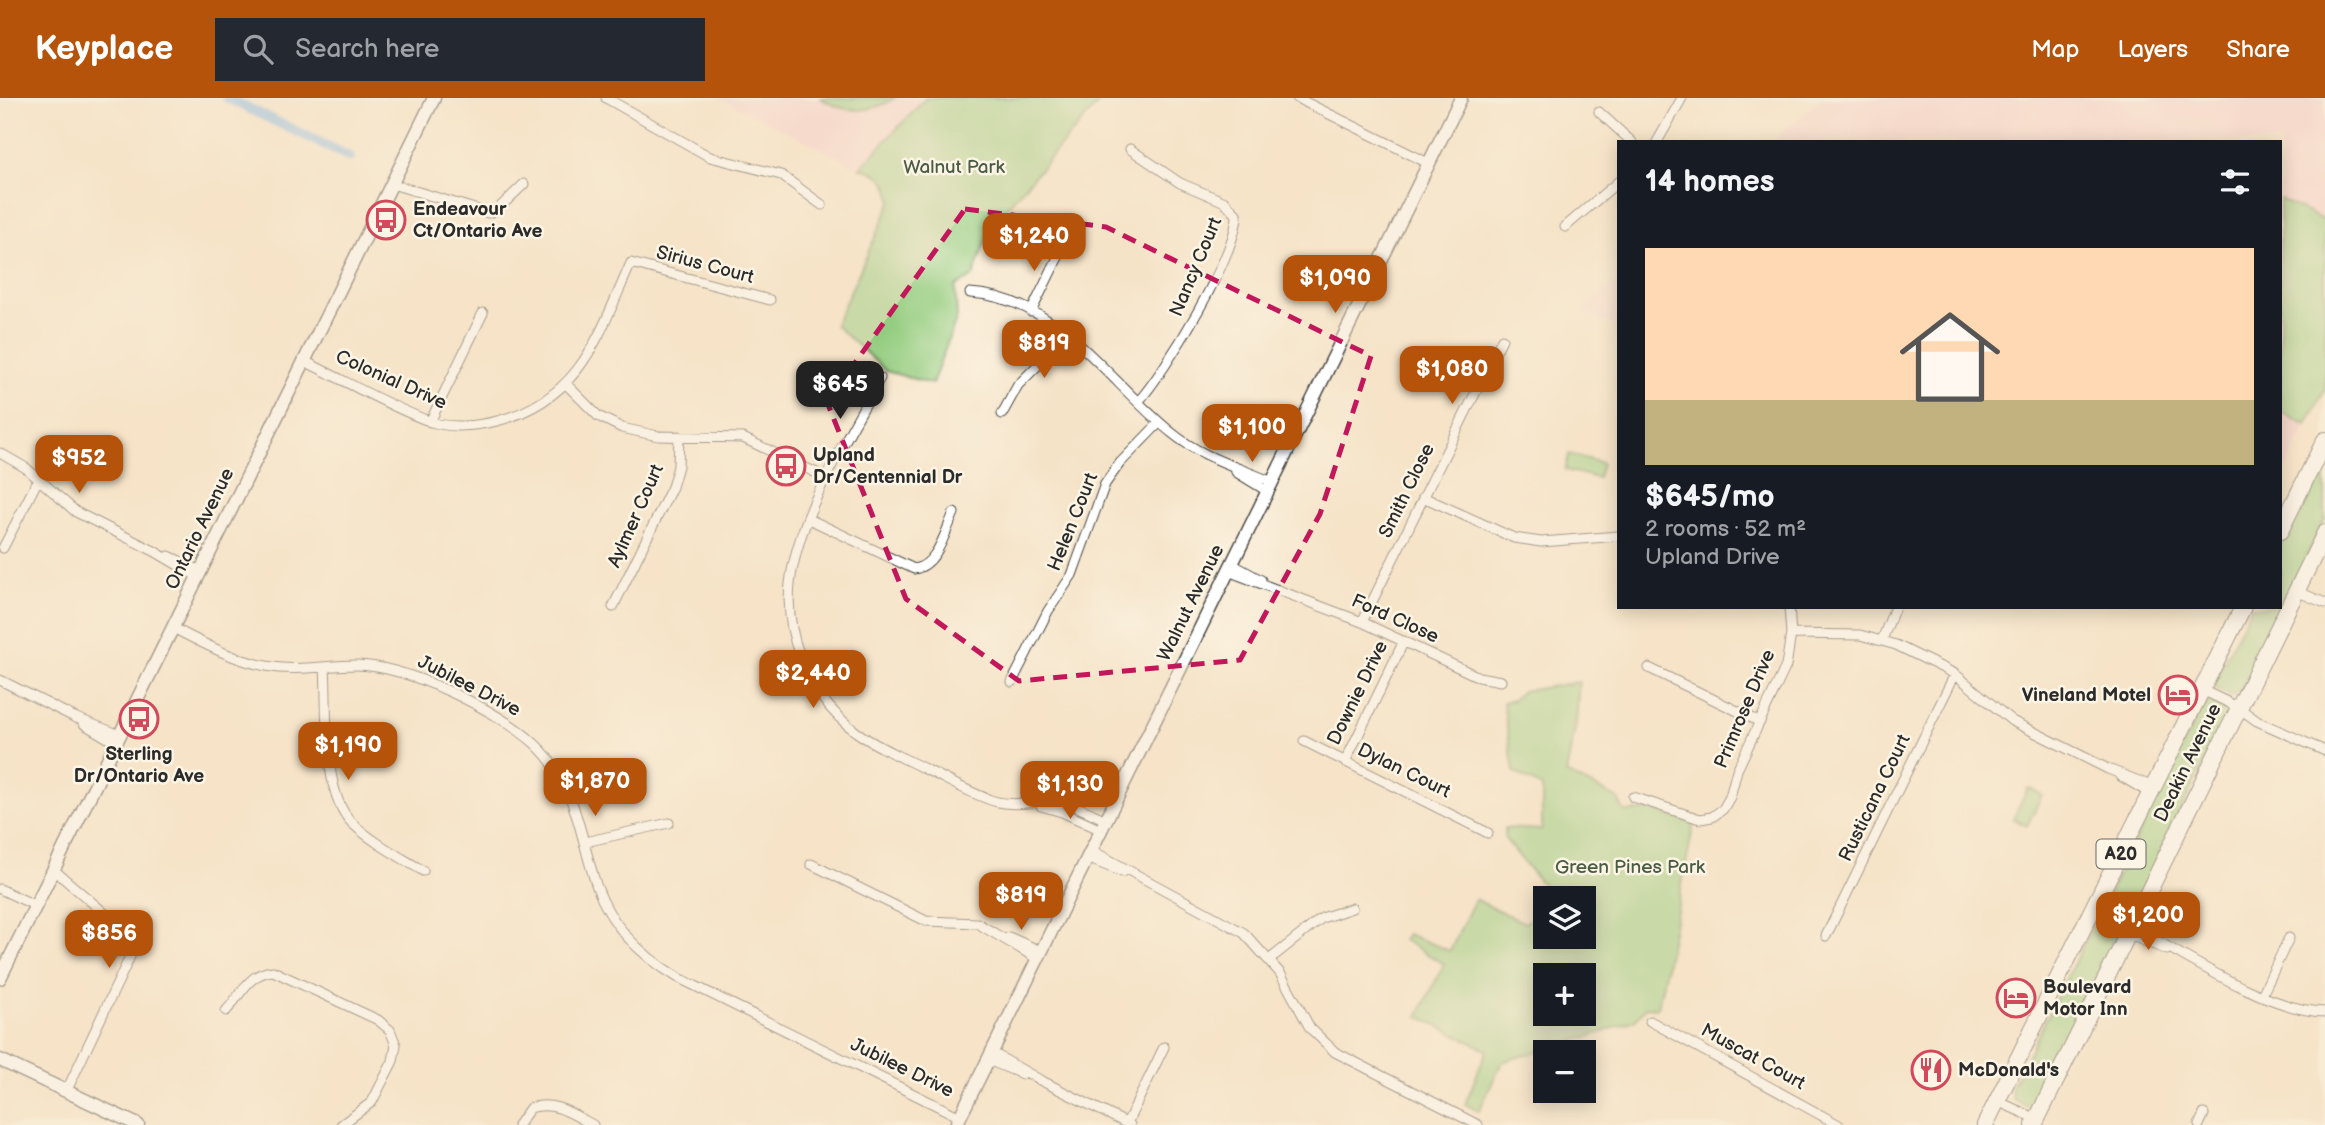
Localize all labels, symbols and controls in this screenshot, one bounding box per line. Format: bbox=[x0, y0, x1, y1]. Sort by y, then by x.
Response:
search box bbox=[215, 18, 705, 81]
text: Keyplace bbox=[35, 29, 173, 69]
icon: search bbox=[239, 30, 277, 68]
text: Search here bbox=[295, 34, 439, 65]
text: Map bbox=[2031, 35, 2079, 64]
text: Layers bbox=[2117, 35, 2188, 64]
text: Share bbox=[2226, 35, 2290, 64]
park label: Walnut Park bbox=[903, 156, 1005, 179]
icon: filters bbox=[2216, 163, 2254, 201]
text: 14 homes bbox=[1645, 164, 1774, 200]
place label: Endeavour Ct/Ontario Ave bbox=[413, 198, 542, 243]
bus stop icon: Endeavour Ct/Ontario Ave bbox=[365, 199, 407, 241]
pin: $1,240 bbox=[977, 214, 1091, 273]
street label: Nancy Court bbox=[1165, 214, 1227, 320]
text: $1,240 bbox=[999, 222, 1069, 250]
street label: Sirius Court bbox=[654, 241, 756, 289]
pin: $1,090 bbox=[1278, 256, 1392, 315]
text: $1,090 bbox=[1299, 264, 1371, 292]
icon: home bbox=[1887, 294, 2013, 420]
pin: $819 bbox=[1003, 320, 1085, 380]
text: $819 bbox=[1018, 329, 1070, 357]
street label: Colonial Drive bbox=[332, 345, 450, 415]
pin: $1,080 bbox=[1395, 346, 1509, 406]
text: $1,080 bbox=[1416, 355, 1488, 383]
pin: $645 bbox=[799, 362, 881, 421]
text: $645 bbox=[812, 370, 868, 398]
pin: $1,100 bbox=[1195, 404, 1309, 464]
text: $1,100 bbox=[1218, 413, 1286, 441]
pin: $952 bbox=[38, 436, 120, 495]
street label: Smith Close bbox=[1374, 440, 1440, 542]
text: $952 bbox=[51, 444, 107, 472]
place label: Upland Dr/Centennial Dr bbox=[813, 444, 963, 489]
bus stop icon: Upland Dr/Centennial Dr bbox=[765, 445, 807, 487]
street label: Aylmer Court bbox=[603, 461, 669, 571]
street label: Ontario Avenue bbox=[161, 465, 239, 593]
street label: Helen Court bbox=[1043, 469, 1103, 575]
text: $645/mo bbox=[1645, 479, 1775, 515]
text: 2 rooms · 52 m² bbox=[1645, 515, 1806, 543]
street label: Walnut Avenue bbox=[1153, 541, 1229, 665]
text: Upland Drive bbox=[1645, 543, 1780, 571]
street label: Ford Close bbox=[1348, 590, 1442, 648]
street label: Downie Drive bbox=[1323, 637, 1393, 749]
street label: Primrose Drive bbox=[1710, 646, 1780, 772]
street label: Jubilee Drive bbox=[414, 650, 524, 722]
pin: $2,440 bbox=[756, 650, 870, 710]
text: $2,440 bbox=[775, 659, 851, 687]
hotel icon: Vineland Motel bbox=[2157, 674, 2199, 716]
place label: Vineland Motel bbox=[2022, 684, 2151, 707]
bus stop icon: Sterling Dr/Ontario Ave bbox=[118, 698, 160, 740]
street label: Deakin Avenue bbox=[2149, 700, 2227, 826]
pin: $1,190 bbox=[291, 722, 405, 782]
street label: Rusticana Court bbox=[1834, 730, 1916, 865]
text: $1,190 bbox=[314, 731, 382, 759]
street label: Dylan Court bbox=[1354, 739, 1454, 803]
place label: Sterling Dr/Ontario Ave bbox=[74, 743, 204, 788]
pin: $1,870 bbox=[538, 758, 652, 818]
pin: $1,130 bbox=[1013, 762, 1127, 821]
text: $1,870 bbox=[560, 767, 630, 795]
text: $1,130 bbox=[1036, 770, 1104, 798]
road number: A20 bbox=[2096, 840, 2146, 868]
park label: Green Pines Park bbox=[1555, 856, 1706, 879]
pin: $819 bbox=[980, 872, 1062, 932]
text: $819 bbox=[995, 881, 1047, 909]
map controls bbox=[1533, 886, 1596, 1103]
button: layers bbox=[1533, 886, 1596, 949]
pin: $1,200 bbox=[2091, 892, 2205, 952]
text: $1,200 bbox=[2112, 901, 2184, 929]
pin: $856 bbox=[68, 910, 150, 970]
text: $856 bbox=[81, 919, 137, 947]
button: + bbox=[1533, 963, 1596, 1026]
place label: Boulevard Motor Inn bbox=[2043, 976, 2131, 1021]
hotel icon: Boulevard Motor Inn bbox=[1995, 977, 2037, 1019]
street label: Muscat Court bbox=[1697, 1019, 1809, 1095]
street label: Jubilee Drive bbox=[847, 1033, 957, 1103]
button: − bbox=[1533, 1040, 1596, 1103]
restaurant icon: McDonald's bbox=[1910, 1049, 1952, 1091]
place label: McDonald's bbox=[1958, 1059, 2059, 1082]

